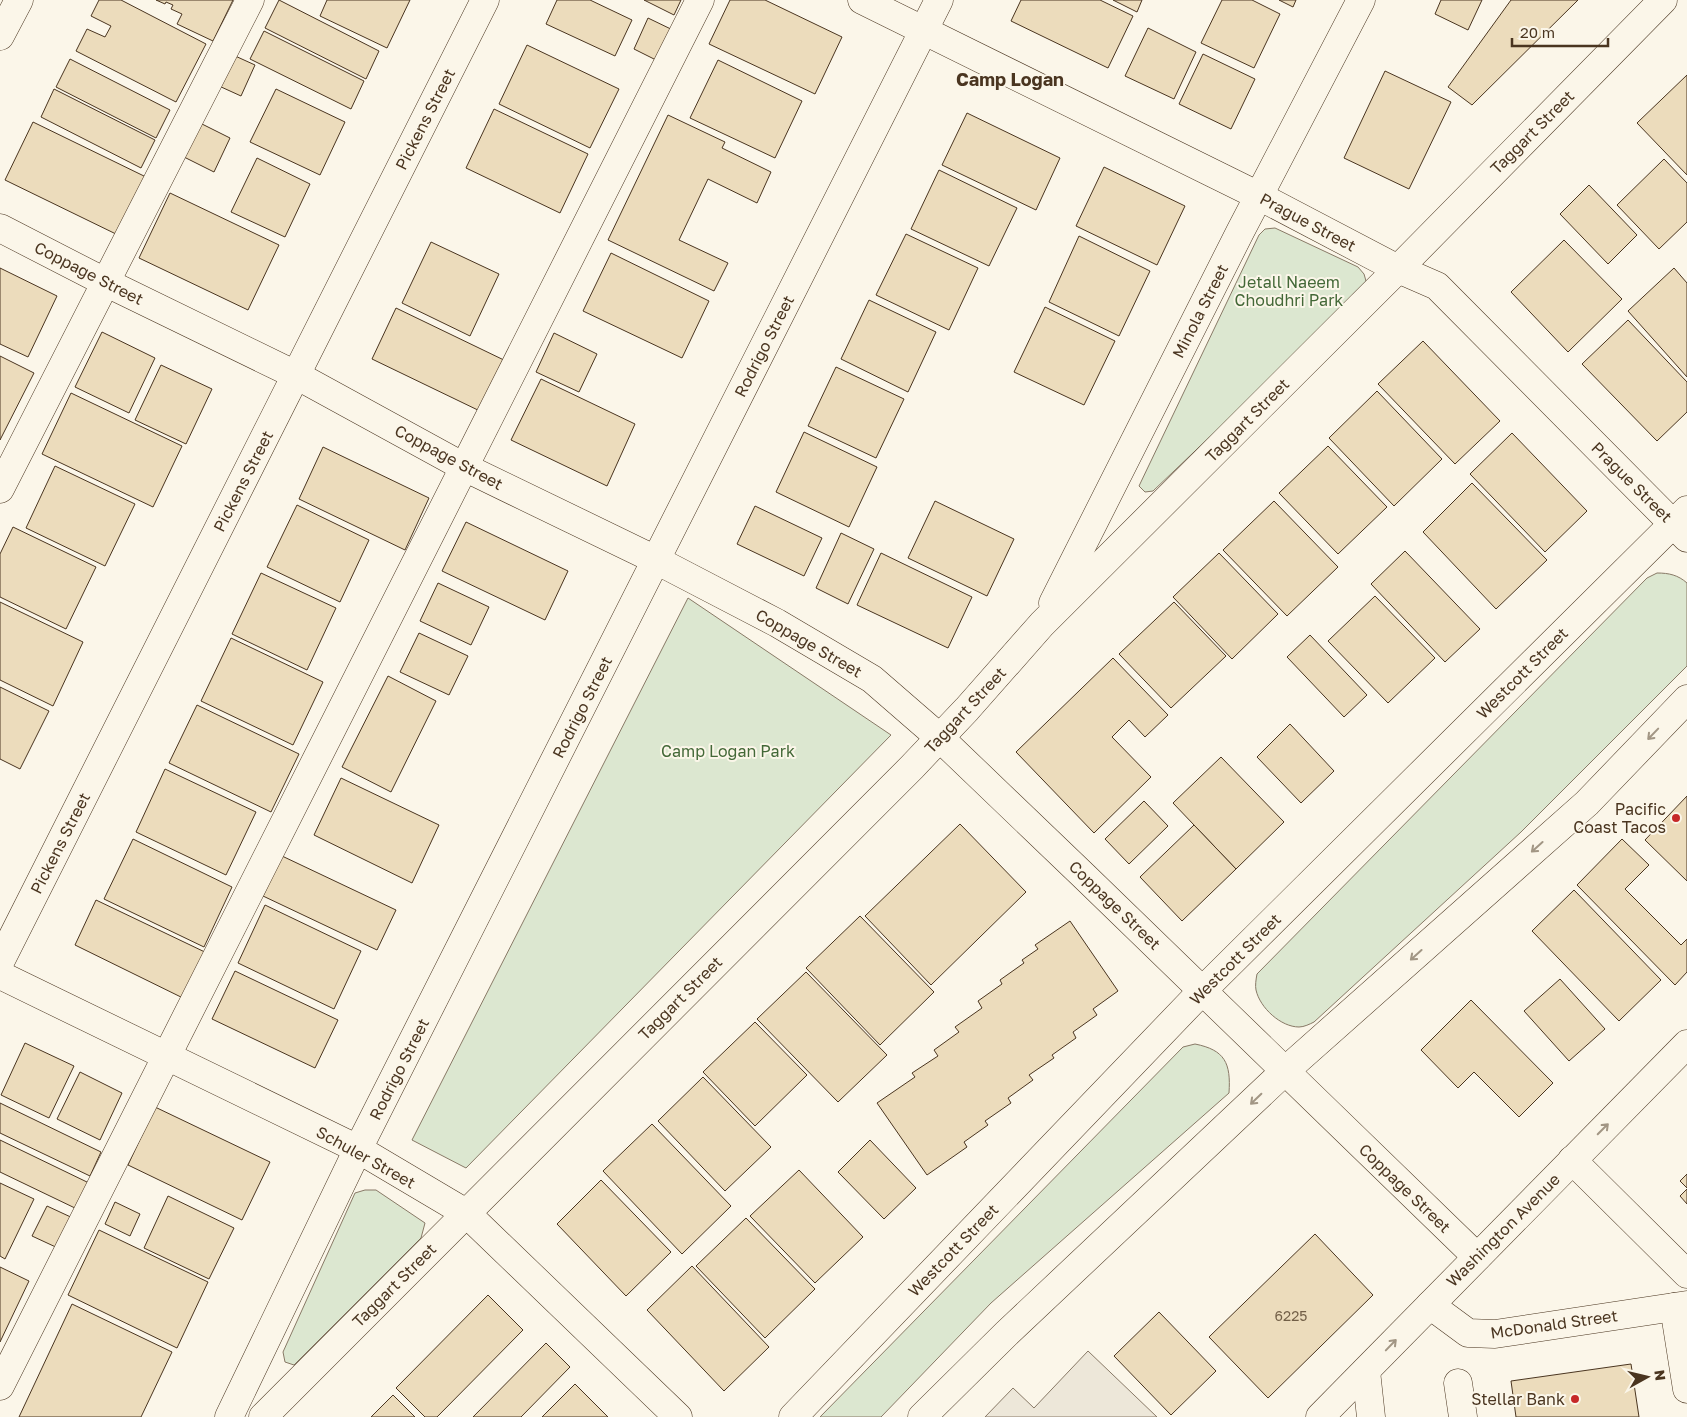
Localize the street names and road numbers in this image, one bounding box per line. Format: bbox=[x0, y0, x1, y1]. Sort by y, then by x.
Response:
street label: Pickens Street bbox=[391, 65, 459, 173]
street label: Taggart Street bbox=[1486, 86, 1578, 178]
street label: Prague Street bbox=[1257, 188, 1359, 256]
street label: Coppage Street bbox=[31, 237, 147, 309]
street label: Minola Street bbox=[1168, 261, 1232, 361]
street label: Rodrigo Street bbox=[730, 292, 798, 400]
street label: Taggart Street bbox=[1201, 374, 1293, 466]
street label: Coppage Street bbox=[391, 420, 507, 494]
street label: Pickens Street bbox=[209, 427, 277, 535]
street label: Prague Street bbox=[1588, 438, 1676, 526]
street label: Coppage Street bbox=[752, 604, 866, 682]
street label: Westcott Street bbox=[1472, 623, 1572, 723]
street label: Rodrigo Street bbox=[548, 653, 616, 761]
street label: Taggart Street bbox=[920, 663, 1010, 757]
street label: Pickens Street bbox=[26, 789, 94, 897]
street label: Coppage Street bbox=[1065, 856, 1165, 954]
street label: Westcott Street bbox=[1185, 909, 1285, 1009]
street label: Taggart Street bbox=[634, 952, 726, 1044]
street label: Rodrigo Street bbox=[365, 1015, 433, 1123]
street label: Schuler Street bbox=[313, 1122, 419, 1192]
street label: Coppage Street bbox=[1355, 1139, 1455, 1237]
street label: Washington Avenue bbox=[1442, 1169, 1564, 1291]
street label: Westcott Street bbox=[904, 1199, 1002, 1301]
street label: Taggart Street bbox=[348, 1239, 440, 1331]
street label: McDonald Street bbox=[1489, 1305, 1619, 1343]

